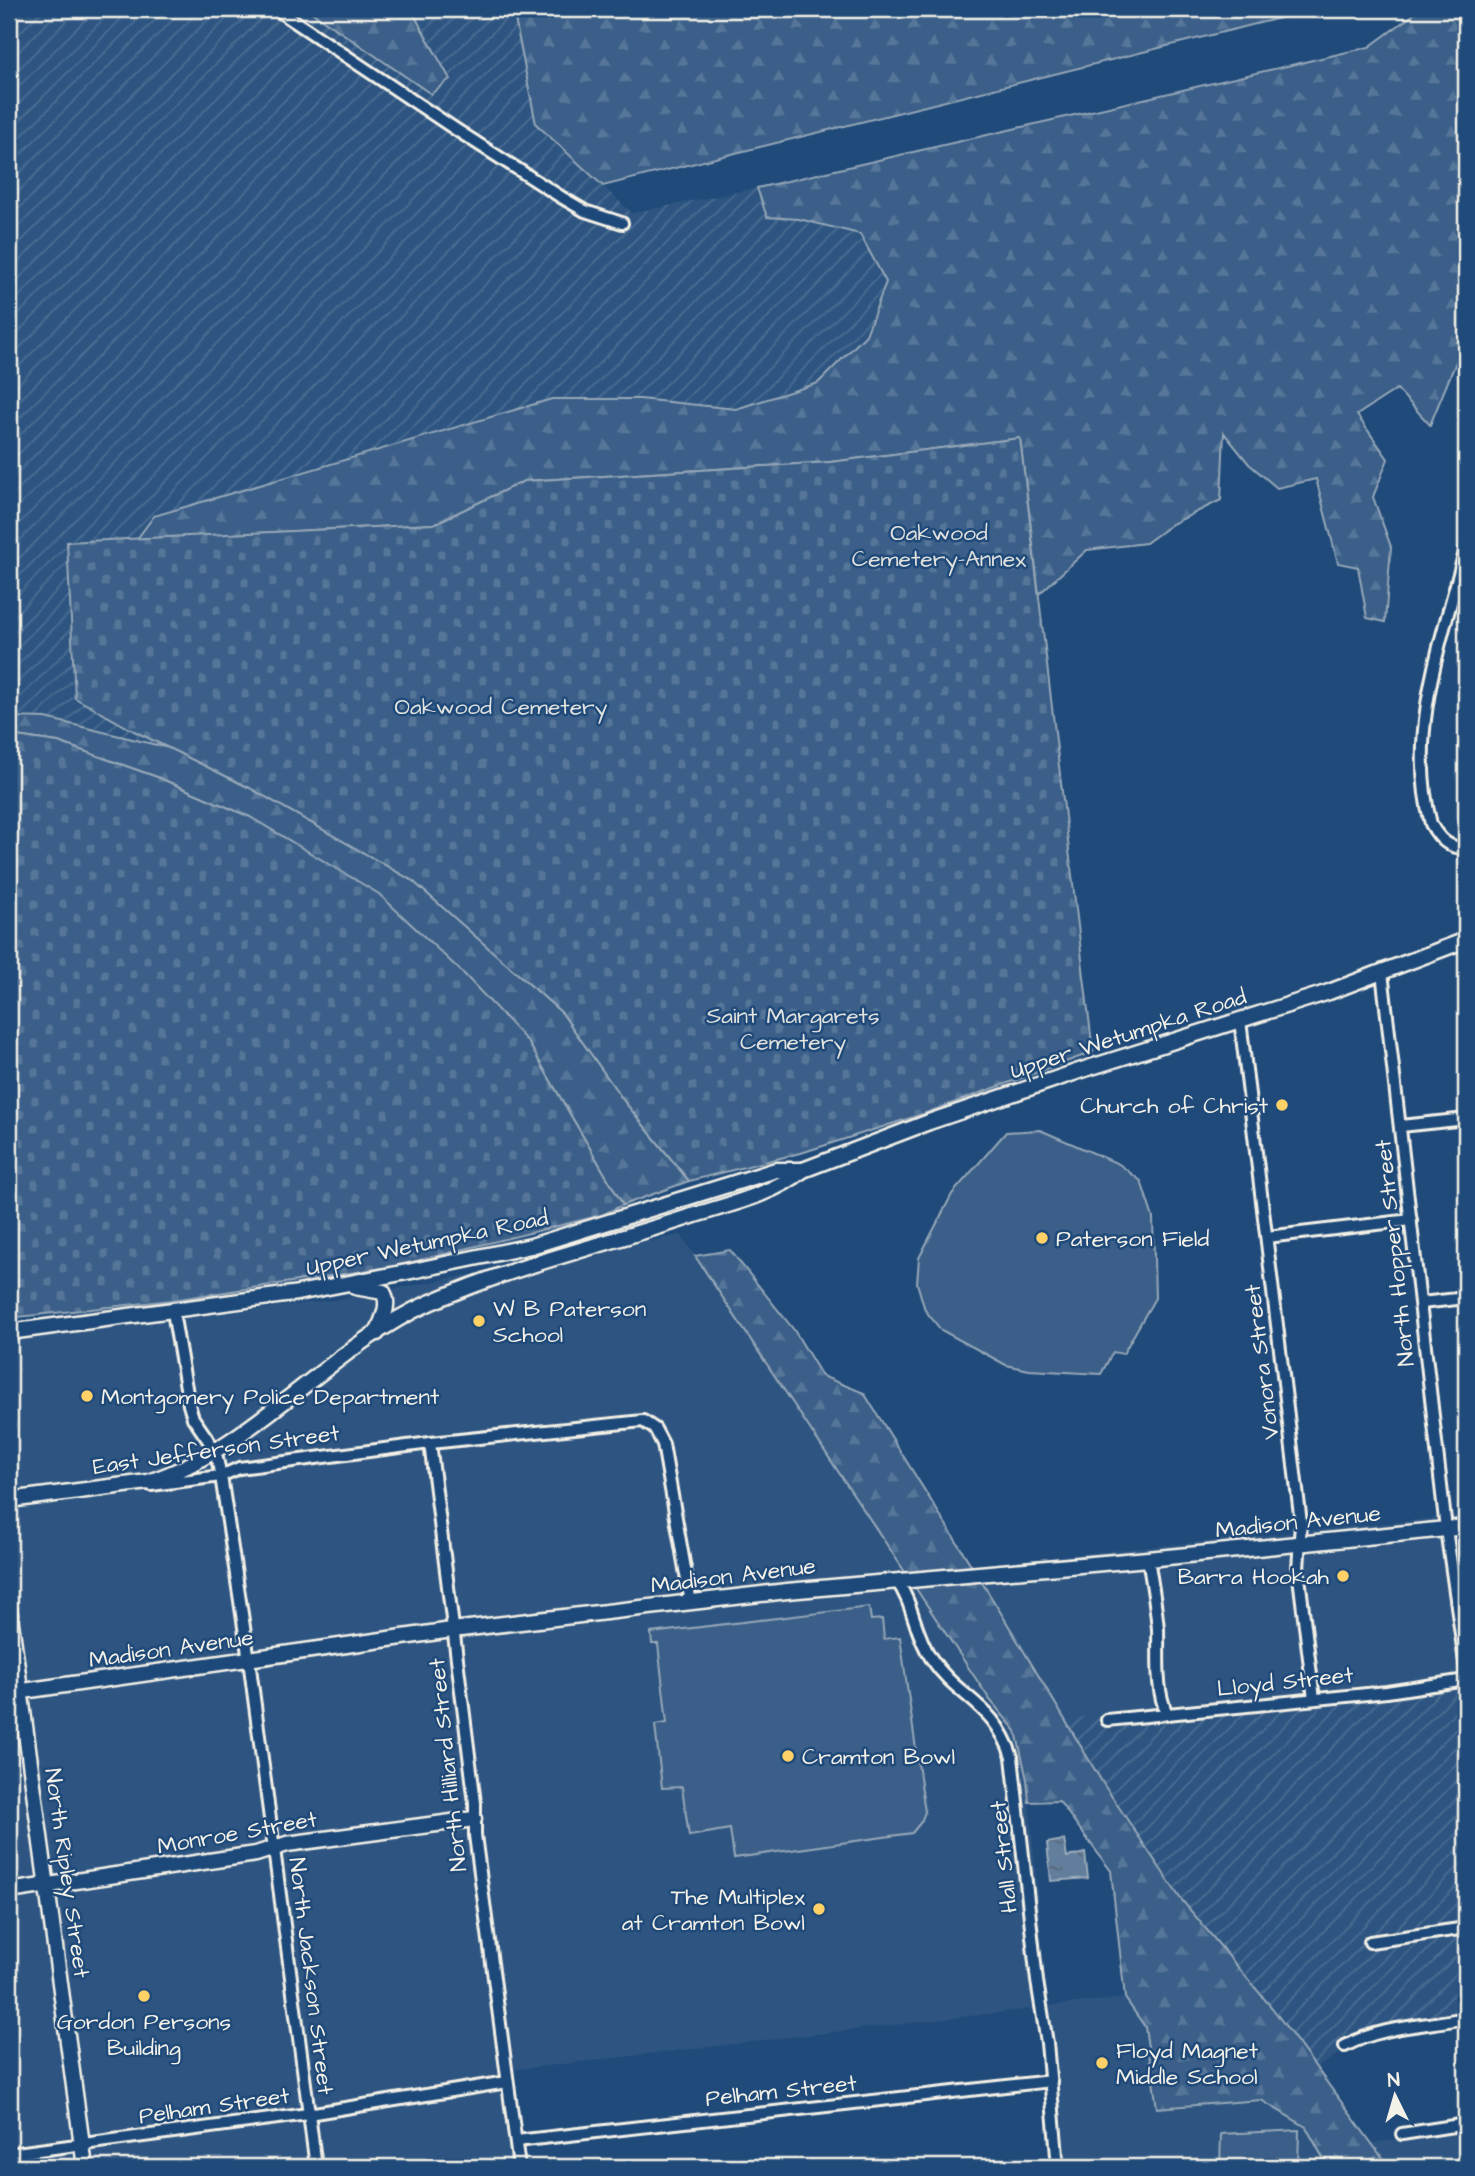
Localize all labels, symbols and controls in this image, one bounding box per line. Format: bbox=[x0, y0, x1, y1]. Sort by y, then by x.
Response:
park label: Oakwood Cemetery-Annex bbox=[852, 517, 1026, 576]
park label: Oakwood Cemetery bbox=[395, 691, 608, 724]
street label: Upper Wetumpka Road bbox=[1006, 981, 1251, 1087]
park label: Saint Margarets Cemetery bbox=[707, 1000, 879, 1059]
place label: Church of Christ bbox=[1080, 1090, 1269, 1122]
marker: Church of Christ bbox=[1274, 1097, 1290, 1113]
street label: North Hopper Street bbox=[1367, 1137, 1423, 1368]
street label: Upper Wetumpka Road bbox=[303, 1202, 551, 1284]
place label: Paterson Field bbox=[1056, 1223, 1209, 1255]
marker: Paterson Field bbox=[1034, 1230, 1050, 1246]
street label: Vonora Street bbox=[1236, 1282, 1287, 1441]
place label: W B Paterson School bbox=[493, 1293, 646, 1351]
marker: W B Paterson School bbox=[471, 1313, 487, 1329]
place label: Montgomery Police Department bbox=[101, 1381, 440, 1414]
marker: Montgomery Police Department bbox=[79, 1388, 95, 1404]
street label: East Jefferson Street bbox=[91, 1417, 342, 1483]
street label: Madison Avenue bbox=[1214, 1497, 1382, 1547]
street label: Madison Avenue bbox=[649, 1550, 817, 1602]
place label: Barra Hookah bbox=[1178, 1561, 1330, 1593]
marker: Barra Hookah bbox=[1335, 1568, 1351, 1584]
street label: Madison Avenue bbox=[87, 1622, 256, 1676]
street label: North Hilliard Street bbox=[421, 1656, 475, 1873]
street label: Lloyd Street bbox=[1215, 1659, 1356, 1706]
place label: Cramton Bowl bbox=[802, 1741, 955, 1773]
marker: Cramton Bowl bbox=[780, 1748, 796, 1764]
street label: North Ripley Street bbox=[35, 1766, 98, 1981]
street label: Hall Street bbox=[982, 1798, 1026, 1915]
street label: Monroe Street bbox=[155, 1803, 320, 1863]
street label: North Jackson Street bbox=[281, 1856, 342, 2097]
place label: The Multiplex at Cramton Bowl bbox=[622, 1881, 805, 1939]
marker: The Multiplex at Cramton Bowl bbox=[811, 1901, 827, 1917]
marker: Gordon Persons Building bbox=[136, 1988, 152, 2004]
place label: Gordon Persons Building bbox=[57, 2006, 231, 2065]
place label: Floyd Magnet Middle School bbox=[1116, 2035, 1259, 2093]
marker: Floyd Magnet Middle School bbox=[1094, 2055, 1110, 2071]
north arrow bbox=[1360, 2060, 1430, 2130]
street label: Pelham Street bbox=[704, 2067, 859, 2115]
text: N bbox=[1387, 2067, 1401, 2095]
street label: Pelham Street bbox=[137, 2079, 292, 2132]

